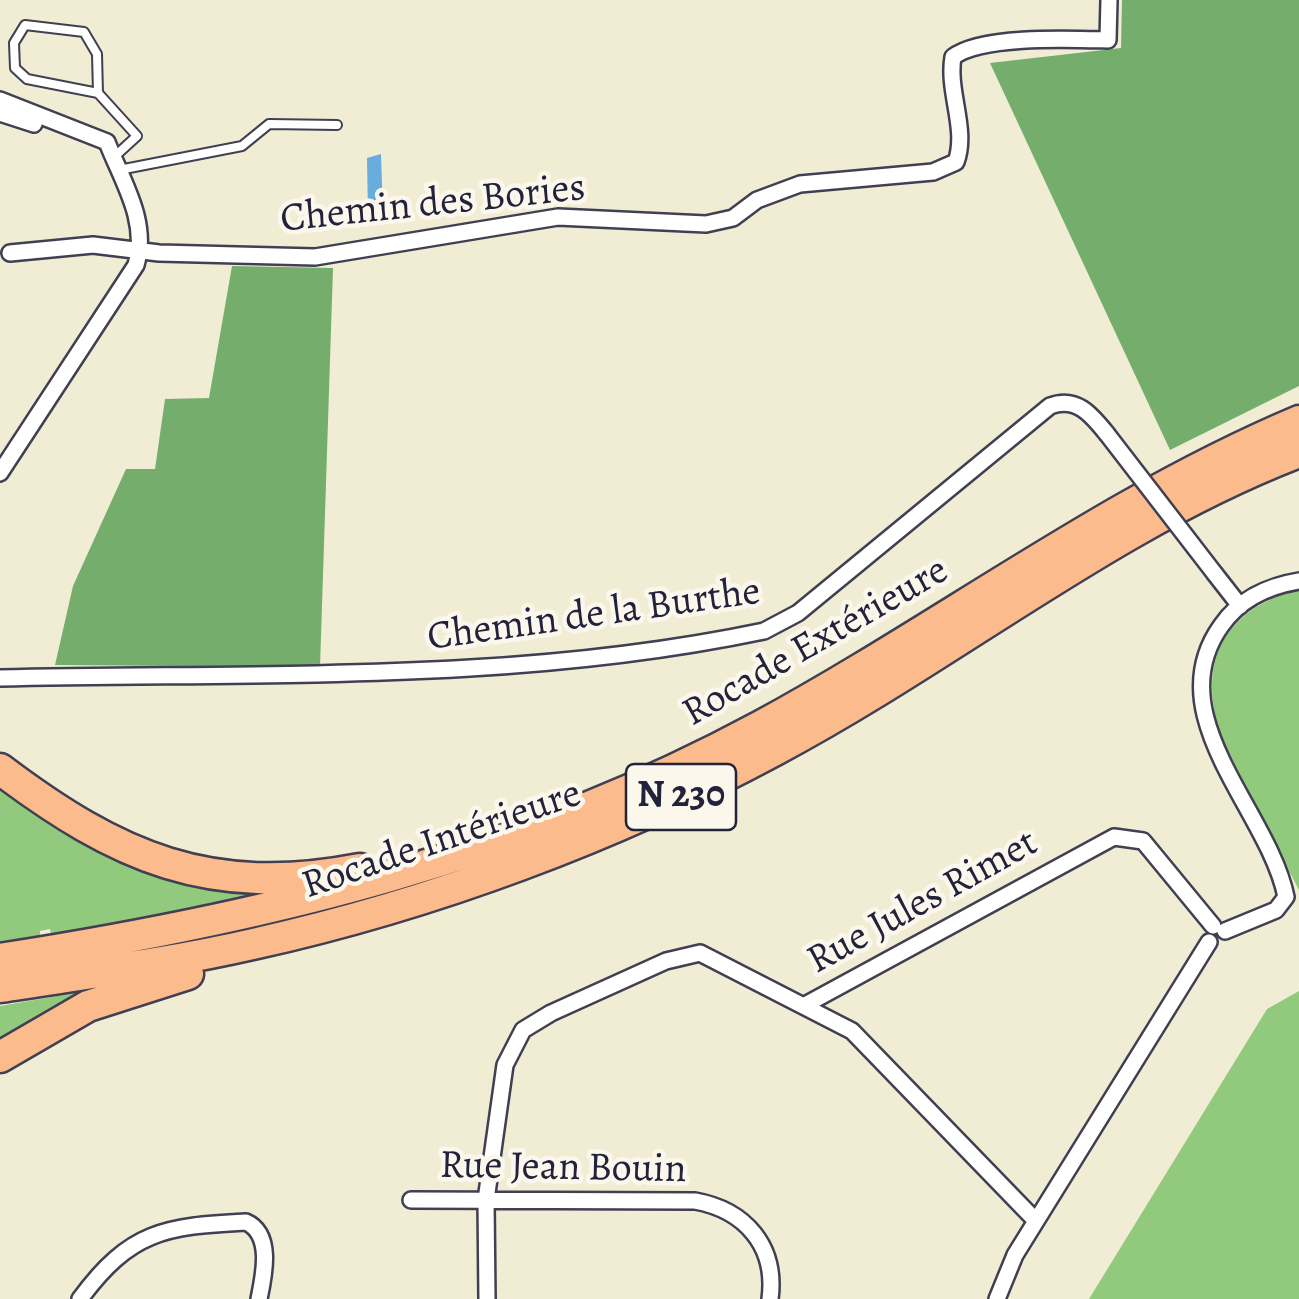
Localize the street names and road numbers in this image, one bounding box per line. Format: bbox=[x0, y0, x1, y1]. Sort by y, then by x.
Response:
street label: Chemin des Bories bbox=[278, 165, 588, 245]
street label: Rocade Extérieure bbox=[675, 548, 957, 738]
street label: Chemin de la Burthe bbox=[424, 569, 764, 663]
road number: N 230 bbox=[626, 764, 736, 830]
street label: Rocade Intérieure bbox=[296, 771, 588, 911]
street label: Rue Jules Rimet bbox=[800, 820, 1046, 986]
street label: Rue Jean Bouin bbox=[439, 1143, 687, 1195]

